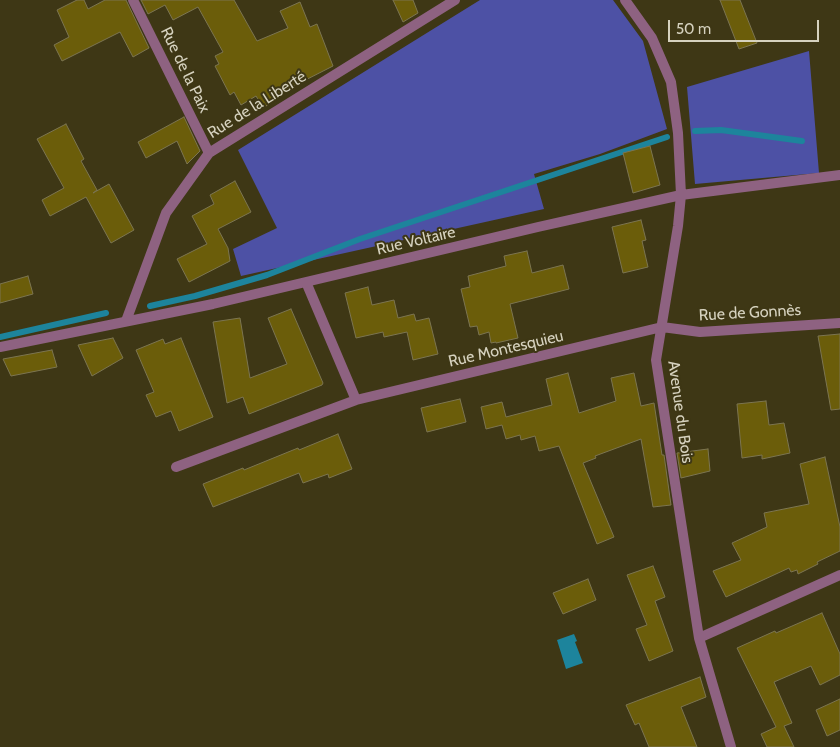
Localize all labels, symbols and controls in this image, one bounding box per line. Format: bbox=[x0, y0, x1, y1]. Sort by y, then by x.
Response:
scale bar bbox=[670, 10, 821, 42]
text: 50 m bbox=[676, 20, 711, 38]
street label: Rue de la Paix bbox=[156, 24, 214, 116]
street label: Rue de la Liberté bbox=[204, 67, 310, 143]
street label: Rue Voltaire bbox=[375, 223, 457, 259]
street label: Rue de Gonnès bbox=[698, 301, 802, 325]
street label: Rue Montesquieu bbox=[447, 326, 565, 372]
street label: Avenue du Bois bbox=[663, 359, 697, 465]

